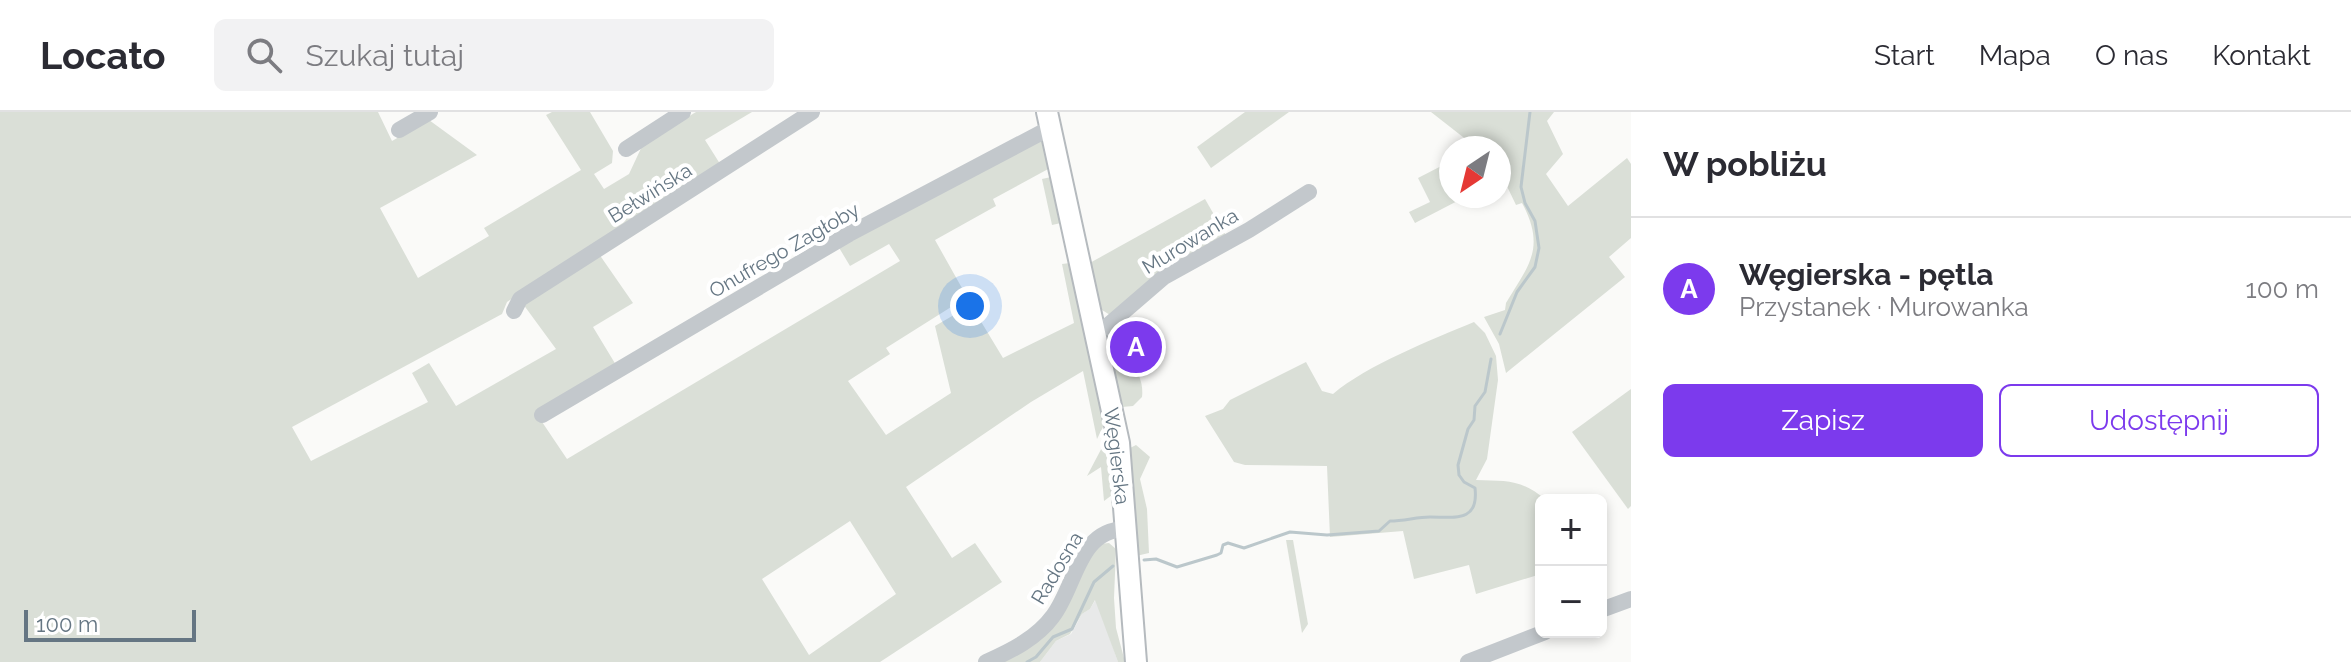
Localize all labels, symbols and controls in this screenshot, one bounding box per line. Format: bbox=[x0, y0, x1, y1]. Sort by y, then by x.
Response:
search box bbox=[214, 19, 774, 91]
text: Locato bbox=[40, 33, 166, 78]
icon: search bbox=[242, 33, 286, 77]
text: Szukaj tutaj bbox=[306, 38, 464, 73]
text: Start bbox=[1874, 39, 1935, 72]
text: Mapa bbox=[1979, 39, 2051, 72]
text: O nas bbox=[2095, 39, 2168, 72]
text: Kontakt bbox=[2212, 39, 2311, 72]
north arrow bbox=[1439, 136, 1511, 208]
text: W pobliżu bbox=[1663, 144, 1827, 184]
street label: Bełwińska bbox=[604, 158, 696, 228]
street label: Onufrego Zagłoby bbox=[705, 197, 863, 303]
street label: Murowanka bbox=[1138, 203, 1242, 279]
text: Węgierska - pętla bbox=[1739, 257, 1993, 292]
text: A bbox=[1680, 274, 1698, 304]
text: 100 m bbox=[2246, 274, 2319, 304]
your location bbox=[950, 286, 990, 326]
text: Przystanek · Murowanka bbox=[1739, 292, 2029, 322]
pin: A bbox=[1110, 317, 1162, 377]
button: Zapisz bbox=[1663, 384, 1983, 457]
button: Udostępnij bbox=[1999, 384, 2319, 457]
street label: Węgierska bbox=[1099, 406, 1135, 506]
map controls bbox=[1535, 494, 1607, 638]
button: + bbox=[1535, 494, 1607, 566]
street label: Radosna bbox=[1026, 527, 1088, 609]
button: − bbox=[1535, 566, 1607, 638]
scale bar bbox=[24, 606, 196, 642]
text: 100 m bbox=[36, 611, 98, 637]

